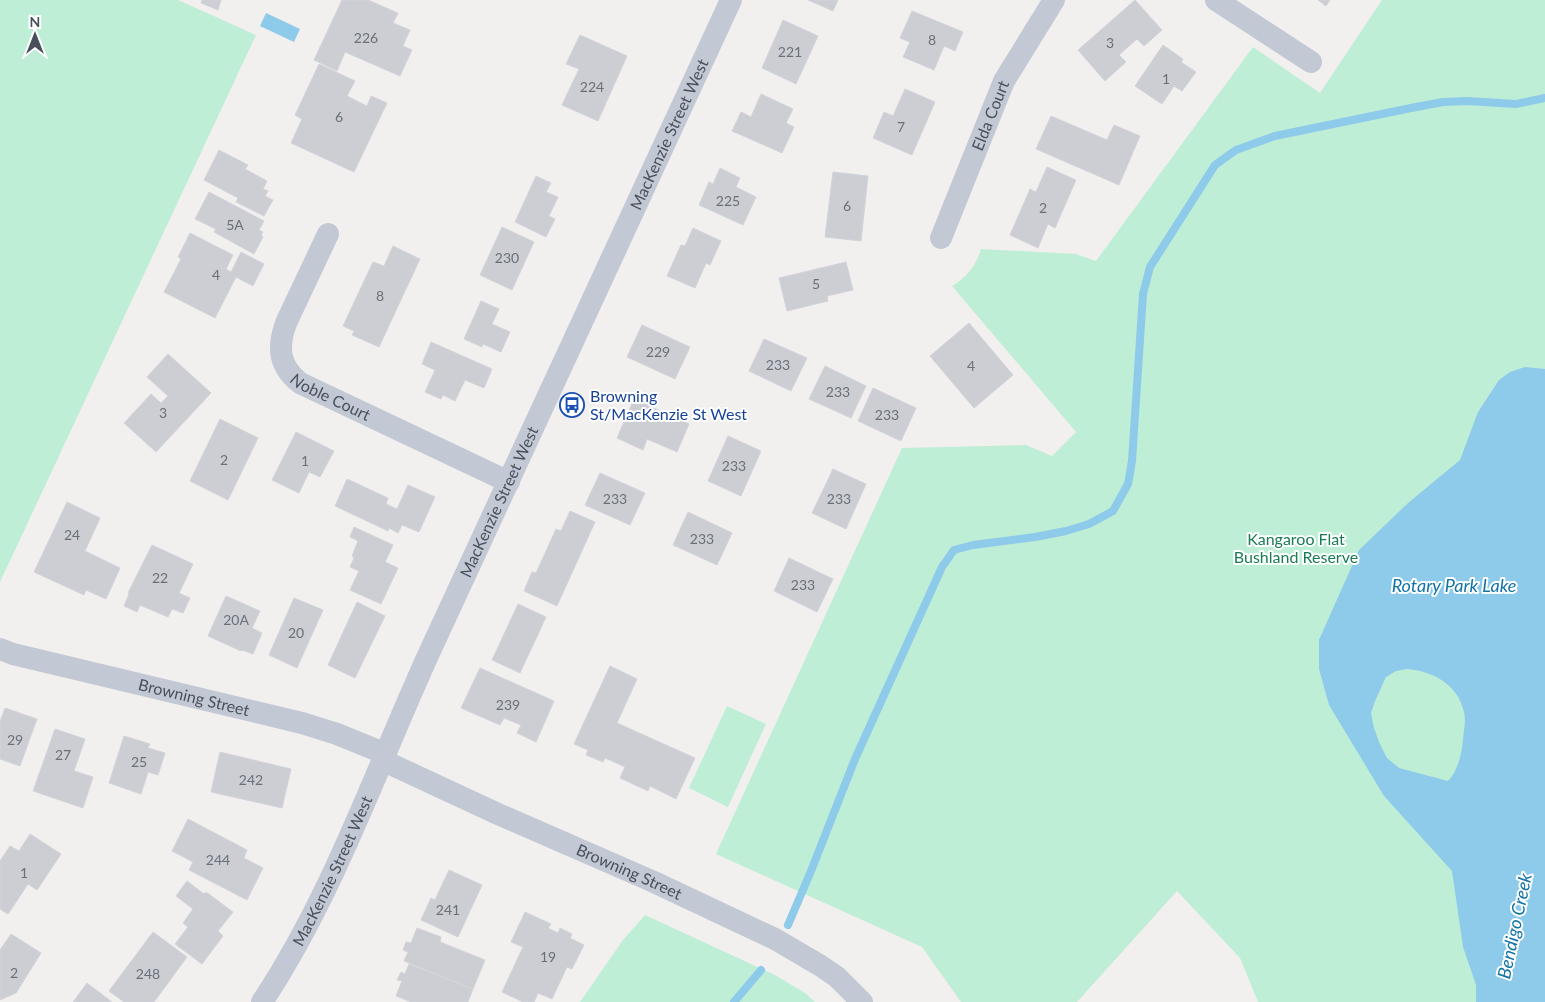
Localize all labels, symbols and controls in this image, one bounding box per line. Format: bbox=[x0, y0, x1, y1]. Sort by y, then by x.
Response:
north arrow bbox=[10, 10, 60, 60]
text: N bbox=[30, 13, 40, 30]
house number: 226 bbox=[354, 29, 378, 46]
house number: 8 bbox=[928, 31, 936, 48]
house number: 3 bbox=[1106, 34, 1114, 51]
house number: 221 bbox=[778, 43, 802, 60]
street label: MacKenzie Street West bbox=[626, 55, 712, 212]
house number: 1 bbox=[1162, 70, 1170, 87]
street label: Elda Court bbox=[967, 77, 1012, 153]
house number: 224 bbox=[580, 78, 604, 95]
house number: 6 bbox=[335, 108, 343, 125]
house number: 7 bbox=[897, 118, 905, 135]
house number: 225 bbox=[716, 192, 740, 209]
house number: 6 bbox=[843, 197, 851, 214]
house number: 2 bbox=[1039, 199, 1047, 216]
house number: 5A bbox=[226, 216, 244, 233]
house number: 230 bbox=[495, 249, 519, 266]
house number: 4 bbox=[212, 266, 220, 283]
house number: 5 bbox=[812, 275, 820, 292]
house number: 8 bbox=[376, 287, 384, 304]
house number: 229 bbox=[646, 343, 670, 360]
house number: 233 bbox=[766, 356, 790, 373]
house number: 4 bbox=[967, 357, 975, 374]
street label: Noble Court bbox=[287, 369, 374, 424]
house number: 233 bbox=[826, 383, 850, 400]
place label: Browning St/MacKenzie St West bbox=[590, 386, 747, 423]
bus stop icon: Browning St/MacKenzie St West bbox=[559, 392, 585, 418]
house number: 3 bbox=[159, 404, 167, 421]
house number: 233 bbox=[875, 406, 899, 423]
street label: MacKenzie Street West bbox=[455, 423, 542, 580]
house number: 2 bbox=[220, 451, 228, 468]
house number: 1 bbox=[301, 452, 309, 469]
house number: 233 bbox=[722, 457, 746, 474]
house number: 233 bbox=[603, 490, 627, 507]
house number: 233 bbox=[827, 490, 851, 507]
house number: 24 bbox=[64, 526, 80, 543]
park label: Kangaroo Flat Bushland Reserve bbox=[1234, 529, 1358, 566]
house number: 233 bbox=[690, 530, 714, 547]
house number: 22 bbox=[152, 569, 168, 586]
water label: Rotary Park Lake bbox=[1392, 574, 1516, 596]
house number: 233 bbox=[791, 576, 815, 593]
house number: 20A bbox=[223, 611, 249, 628]
house number: 20 bbox=[288, 624, 304, 641]
street label: Browning Street bbox=[137, 674, 252, 719]
house number: 239 bbox=[496, 696, 520, 713]
house number: 29 bbox=[7, 731, 23, 748]
house number: 27 bbox=[55, 746, 71, 763]
house number: 25 bbox=[131, 753, 147, 770]
house number: 242 bbox=[239, 771, 263, 788]
street label: MacKenzie Street West bbox=[288, 792, 376, 949]
street label: Browning Street bbox=[574, 839, 686, 903]
house number: 244 bbox=[206, 851, 230, 868]
house number: 1 bbox=[20, 864, 28, 881]
water label: Bendigo Creek bbox=[1492, 871, 1536, 981]
house number: 241 bbox=[436, 901, 460, 918]
house number: 19 bbox=[540, 948, 556, 965]
house number: 2 bbox=[10, 964, 18, 981]
house number: 248 bbox=[136, 965, 160, 982]

